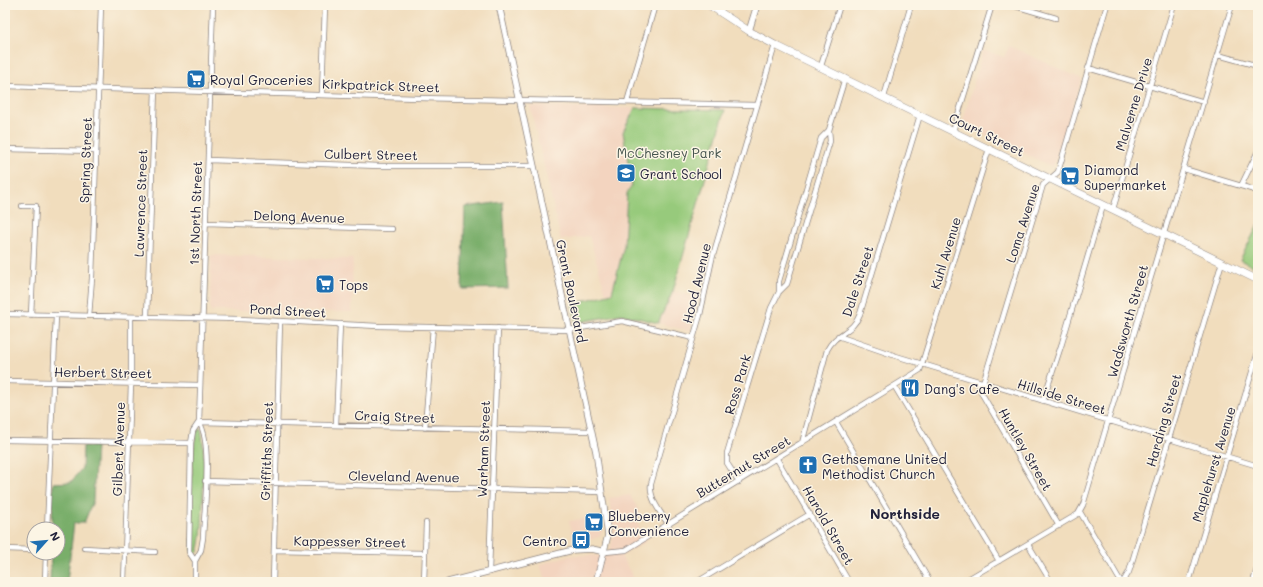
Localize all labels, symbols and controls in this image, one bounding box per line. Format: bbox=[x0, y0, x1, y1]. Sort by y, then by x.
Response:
street label: Malverne Drive bbox=[1111, 55, 1155, 153]
supermarket icon: Royal Groceries bbox=[185, 68, 207, 90]
place label: Royal Groceries bbox=[210, 71, 313, 88]
street label: Kirkpatrick Street bbox=[322, 74, 440, 96]
street label: Court Street bbox=[946, 108, 1028, 160]
street label: Spring Street bbox=[75, 116, 95, 203]
park label: McChesney Park bbox=[617, 144, 721, 161]
street label: Culbert Street bbox=[324, 145, 418, 163]
street label: Lawrence Street bbox=[130, 148, 150, 257]
street label: 1st North Street bbox=[185, 160, 205, 265]
place label: Diamond Supermarket bbox=[1084, 161, 1167, 193]
school or university icon: Grant School bbox=[615, 162, 637, 184]
place label: Grant School bbox=[640, 165, 722, 182]
supermarket icon: Diamond Supermarket bbox=[1059, 165, 1081, 187]
street label: Loma Avenue bbox=[1001, 181, 1043, 265]
street label: Delong Avenue bbox=[253, 206, 345, 226]
street label: Kuhl Avenue bbox=[926, 215, 964, 291]
street label: Grant Boulevard bbox=[553, 238, 591, 344]
street label: Hood Avenue bbox=[678, 241, 714, 325]
street label: Dale Street bbox=[837, 243, 877, 319]
street label: Wadsworth Street bbox=[1103, 262, 1151, 380]
supermarket icon: Tops bbox=[314, 273, 336, 295]
place label: Tops bbox=[339, 276, 368, 293]
street label: Pond Street bbox=[249, 300, 327, 321]
street label: Ross Park bbox=[720, 352, 754, 416]
street label: Herbert Street bbox=[54, 363, 152, 381]
street label: Harding Street bbox=[1142, 371, 1185, 469]
street label: Hillside Street bbox=[1016, 374, 1109, 418]
restaurant icon: Dang's Cafe bbox=[899, 377, 921, 399]
place label: Dang's Cafe bbox=[924, 380, 1000, 397]
street label: Warham Street bbox=[473, 400, 493, 498]
street label: Gilbert Avenue bbox=[108, 401, 128, 497]
street label: Griffiths Street bbox=[256, 401, 276, 501]
street label: Maplehurst Avenue bbox=[1187, 404, 1239, 524]
street label: Huntley Street bbox=[995, 405, 1057, 494]
street label: Craig Street bbox=[354, 406, 436, 426]
street label: Butternut Street bbox=[693, 431, 793, 501]
place label: Gethsemane United Methodist Church bbox=[822, 450, 947, 482]
church icon: Gethsemane United Methodist Church bbox=[797, 454, 819, 476]
street label: Cleveland Avenue bbox=[348, 467, 460, 485]
street label: Harold Street bbox=[799, 482, 859, 568]
district label: Northside bbox=[870, 504, 940, 523]
place label: Blueberry Convenience bbox=[608, 507, 689, 539]
supermarket icon: Blueberry Convenience bbox=[583, 511, 605, 533]
north arrow bbox=[26, 521, 66, 561]
text: N bbox=[47, 529, 64, 543]
bus stop icon: Centro bbox=[570, 529, 592, 551]
street label: Kappesser Street bbox=[293, 532, 407, 550]
place label: Centro bbox=[523, 532, 567, 549]

